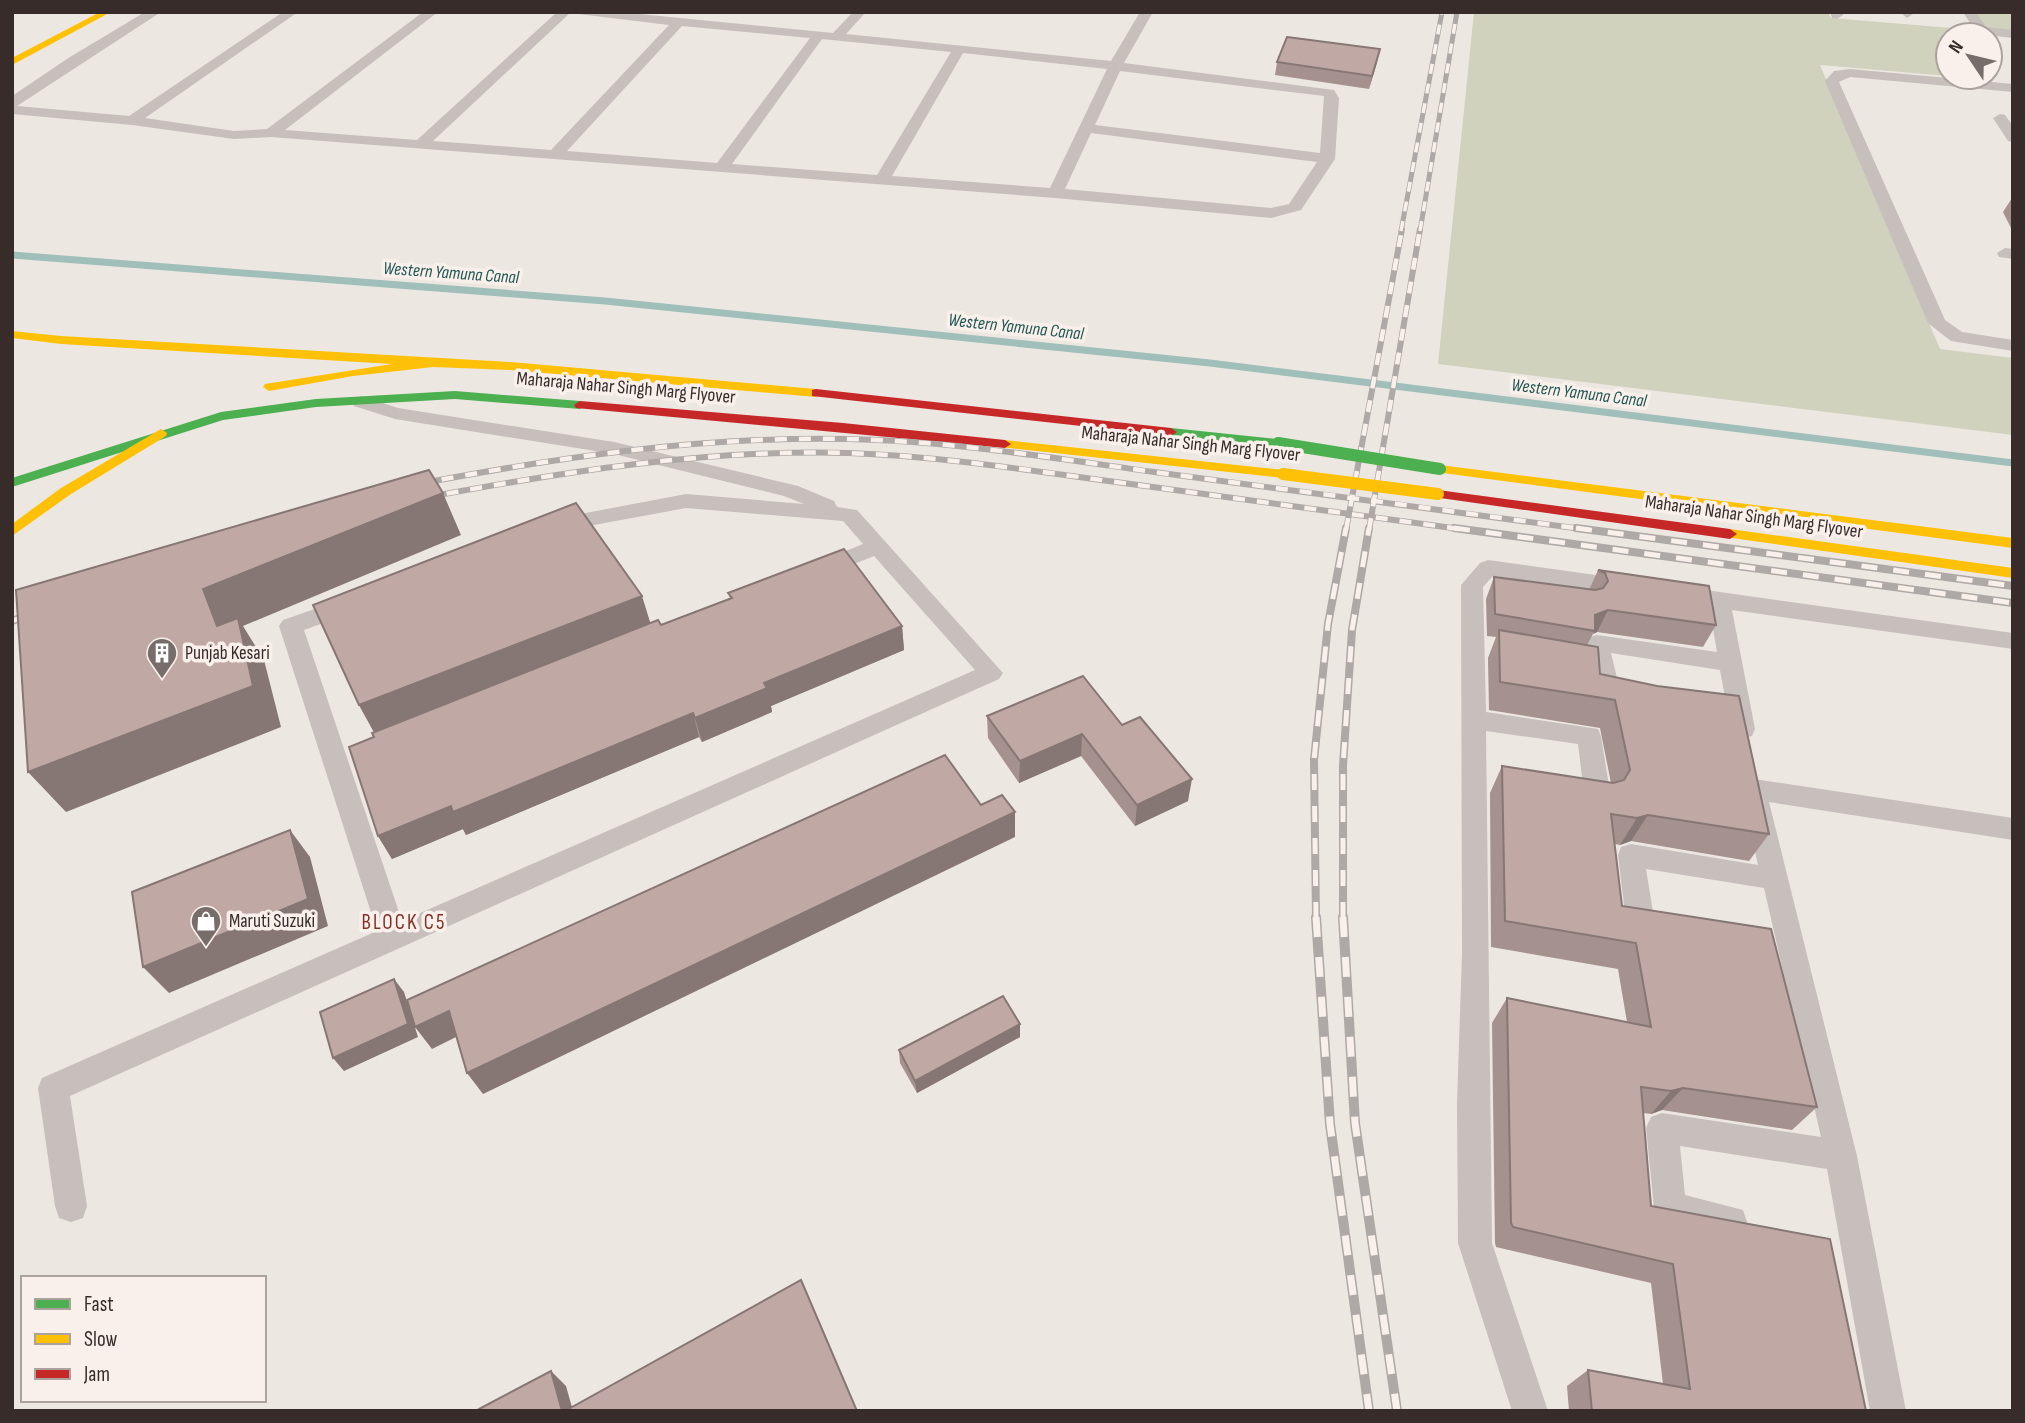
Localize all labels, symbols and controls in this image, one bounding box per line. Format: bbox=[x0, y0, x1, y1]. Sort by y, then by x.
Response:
north arrow bbox=[1934, 21, 2004, 91]
text: N bbox=[1944, 36, 1969, 58]
water label: Western Yamuna Canal bbox=[382, 258, 520, 288]
water label: Western Yamuna Canal bbox=[947, 309, 1085, 345]
street label: Maharaja Nahar Singh Marg Flyover bbox=[516, 367, 737, 409]
water label: Western Yamuna Canal bbox=[1510, 374, 1649, 412]
street label: Maharaja Nahar Singh Marg Flyover bbox=[1080, 421, 1302, 467]
street label: Maharaja Nahar Singh Marg Flyover bbox=[1644, 490, 1865, 544]
building icon: Punjab Kesari bbox=[145, 636, 179, 680]
place label: Punjab Kesari bbox=[185, 642, 270, 665]
shop icon: Maruti Suzuki bbox=[189, 904, 223, 948]
place label: Maruti Suzuki bbox=[229, 910, 315, 933]
district label: BLOCK C5 bbox=[362, 910, 446, 935]
legend bbox=[21, 1276, 266, 1402]
text: Fast bbox=[84, 1292, 114, 1317]
text: Slow bbox=[84, 1327, 118, 1352]
text: Jam bbox=[83, 1362, 110, 1387]

